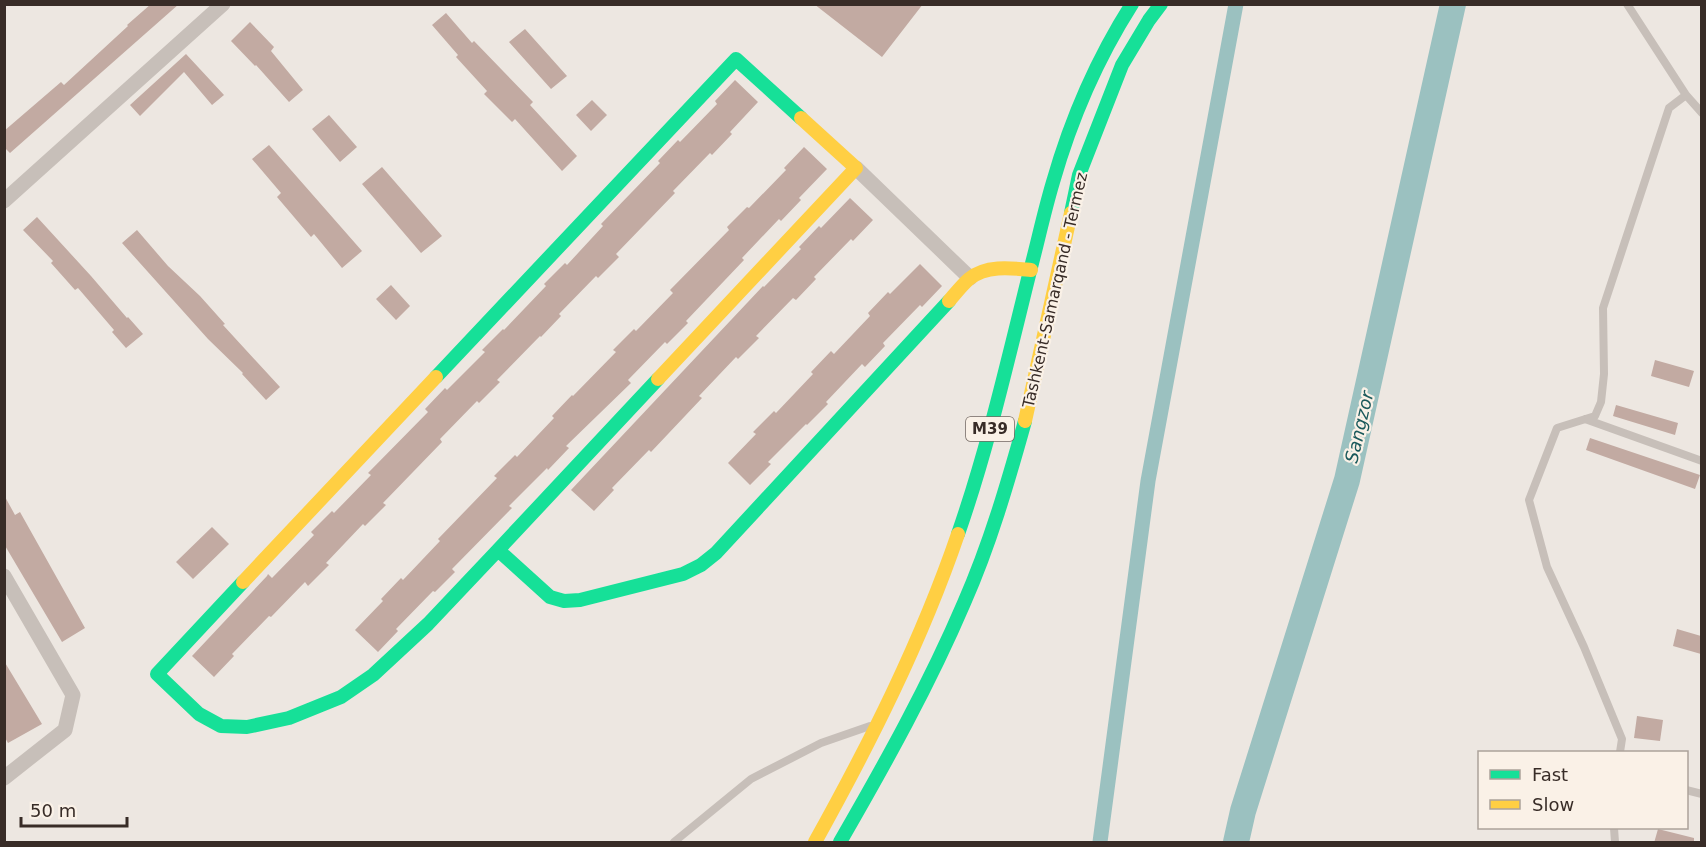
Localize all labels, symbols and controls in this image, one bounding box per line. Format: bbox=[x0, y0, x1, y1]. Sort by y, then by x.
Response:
street label: Tashkent-Samarqand - Termez bbox=[1018, 170, 1091, 411]
water label: Sangzor bbox=[1341, 387, 1378, 465]
road number: M39 bbox=[966, 417, 1014, 441]
legend bbox=[1478, 751, 1688, 829]
text: Fast bbox=[1532, 764, 1568, 785]
scale bar bbox=[21, 790, 128, 828]
text: Slow bbox=[1532, 794, 1574, 815]
text: 50 m bbox=[30, 800, 76, 821]

